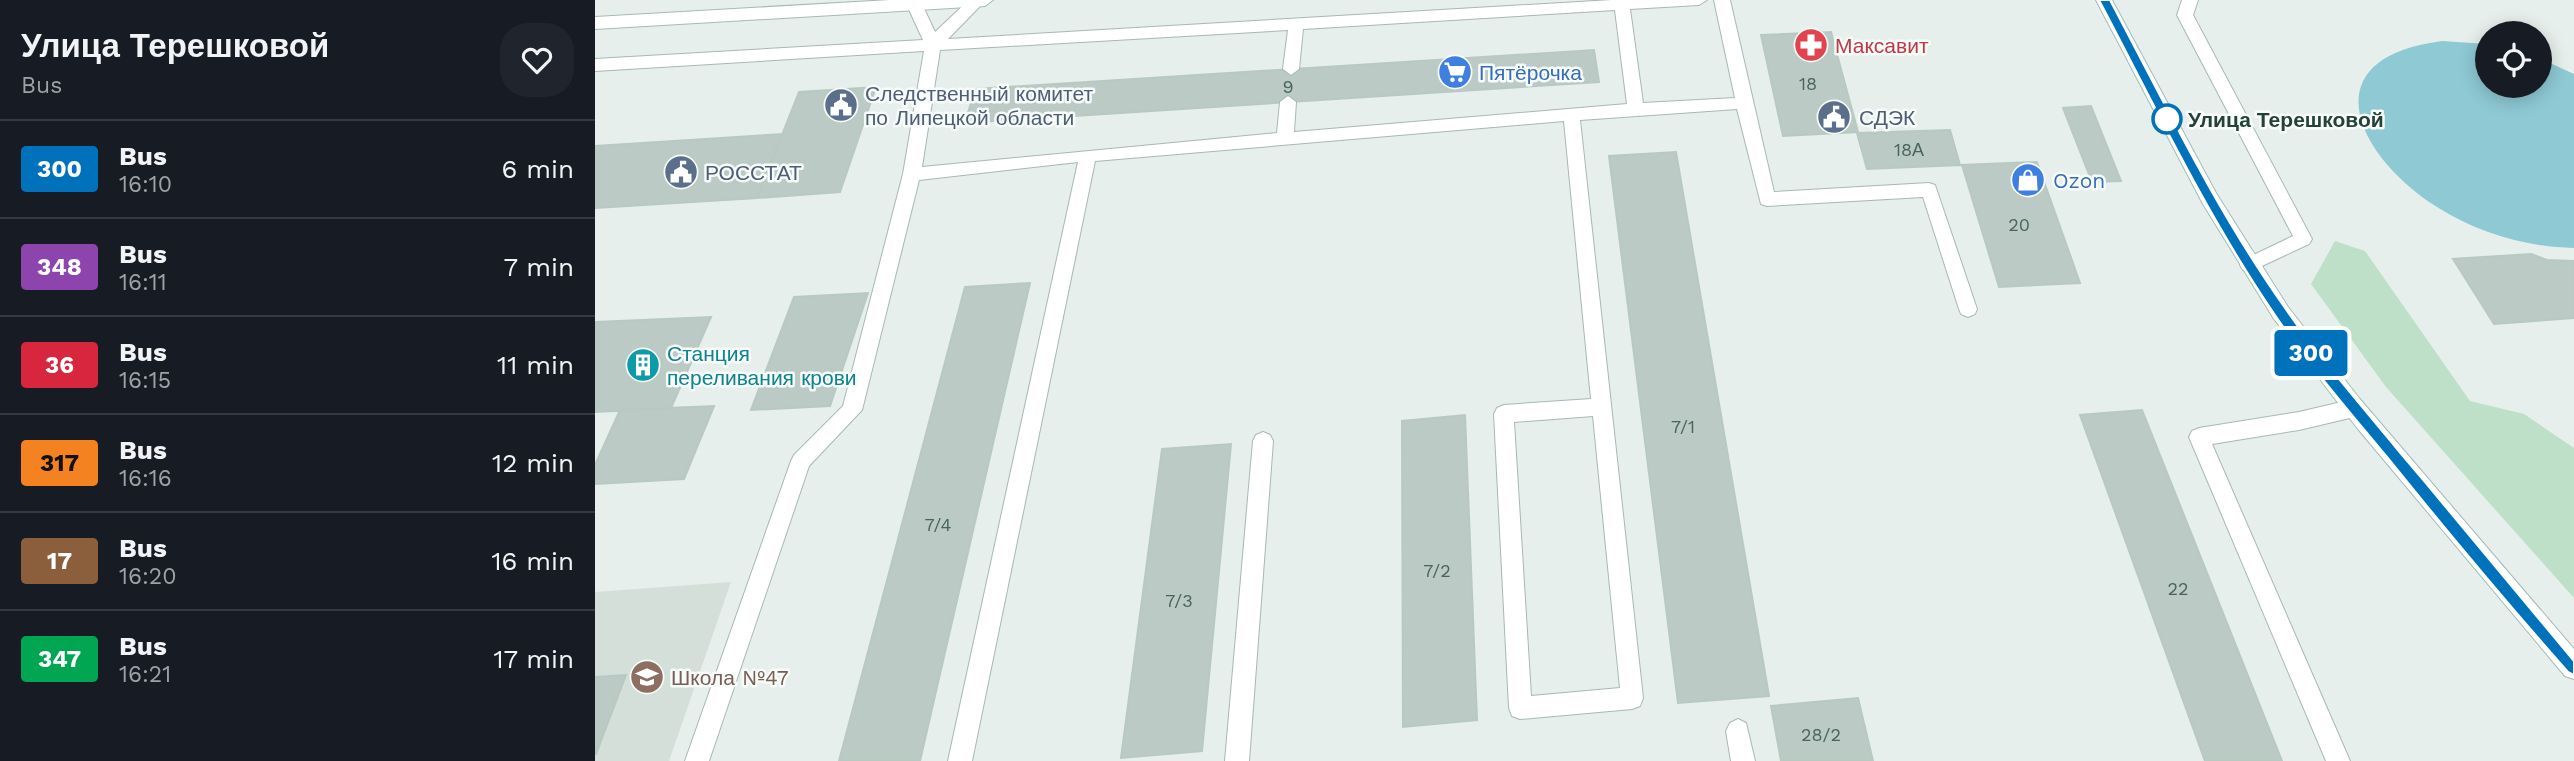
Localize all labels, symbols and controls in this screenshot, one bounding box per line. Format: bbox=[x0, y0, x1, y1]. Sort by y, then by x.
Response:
map controls bbox=[2475, 21, 2552, 98]
button: locate bbox=[2475, 21, 2552, 98]
button: heart bbox=[500, 23, 574, 97]
text: Улица Терешковой bbox=[21, 26, 329, 65]
pharmacy icon: Максавит bbox=[1792, 26, 1830, 64]
place label: Максавит bbox=[1835, 33, 1929, 58]
supermarket icon: Пятёрочка bbox=[1436, 53, 1474, 91]
place label: Пятёрочка bbox=[1479, 60, 1582, 85]
text: Bus bbox=[21, 72, 62, 99]
house number: 18 bbox=[1799, 73, 1817, 94]
house number: 9 bbox=[1282, 76, 1294, 97]
place label: Следственный комитет по Липецкой области bbox=[865, 81, 1093, 130]
public building icon: Следственный комитет по Липецкой области bbox=[822, 86, 860, 124]
public building icon: СДЭК bbox=[1815, 98, 1853, 136]
marker: Улица Терешковой bbox=[2152, 104, 2182, 134]
place label: СДЭК bbox=[1859, 105, 1916, 130]
place label: Улица Терешковой bbox=[2188, 107, 2384, 132]
house number: 18А bbox=[1894, 139, 1924, 160]
text: Bus bbox=[119, 141, 167, 171]
public building icon: РОССТАТ bbox=[662, 153, 700, 191]
text: 6 min bbox=[502, 154, 574, 184]
text: 300 bbox=[37, 155, 82, 183]
place label: РОССТАТ bbox=[705, 160, 802, 185]
shop icon: Ozon bbox=[2009, 161, 2047, 199]
place label: Ozon bbox=[2053, 168, 2105, 193]
text: 16:10 bbox=[119, 171, 172, 198]
house number: 20 bbox=[2008, 214, 2030, 235]
text: Bus bbox=[119, 239, 167, 269]
text: 7 min bbox=[504, 252, 574, 282]
text: 348 bbox=[37, 253, 82, 281]
text: 16:11 bbox=[119, 269, 167, 296]
line badge: 300 bbox=[2271, 330, 2351, 376]
text: Bus bbox=[119, 337, 167, 367]
text: 300 bbox=[2288, 339, 2334, 367]
place label: Станция переливания крови bbox=[667, 341, 857, 390]
building icon: Станция переливания крови bbox=[624, 346, 662, 384]
text: 11 min bbox=[497, 350, 574, 380]
text: 36 bbox=[45, 351, 74, 379]
text: 16:15 bbox=[119, 367, 171, 394]
house number: 7/1 bbox=[1671, 416, 1695, 437]
text: Bus bbox=[119, 435, 167, 465]
text: 12 min bbox=[492, 448, 574, 478]
text: 317 bbox=[40, 449, 79, 477]
text: 16:16 bbox=[119, 465, 172, 492]
house number: 7/4 bbox=[924, 514, 952, 535]
text: Bus bbox=[119, 533, 167, 563]
text: 16 min bbox=[491, 546, 574, 576]
text: 17 bbox=[47, 547, 72, 575]
house number: 7/2 bbox=[1423, 560, 1451, 581]
text: 16:20 bbox=[119, 563, 176, 590]
house number: 22 bbox=[2168, 578, 2189, 599]
house number: 7/3 bbox=[1165, 590, 1193, 611]
text: Bus bbox=[119, 631, 167, 661]
text: 17 min bbox=[493, 644, 574, 674]
text: 347 bbox=[38, 645, 81, 673]
school or university icon: Школа №47 bbox=[628, 658, 666, 696]
text: 16:21 bbox=[119, 661, 171, 688]
place label: Школа №47 bbox=[671, 665, 789, 690]
house number: 28/2 bbox=[1801, 724, 1841, 745]

